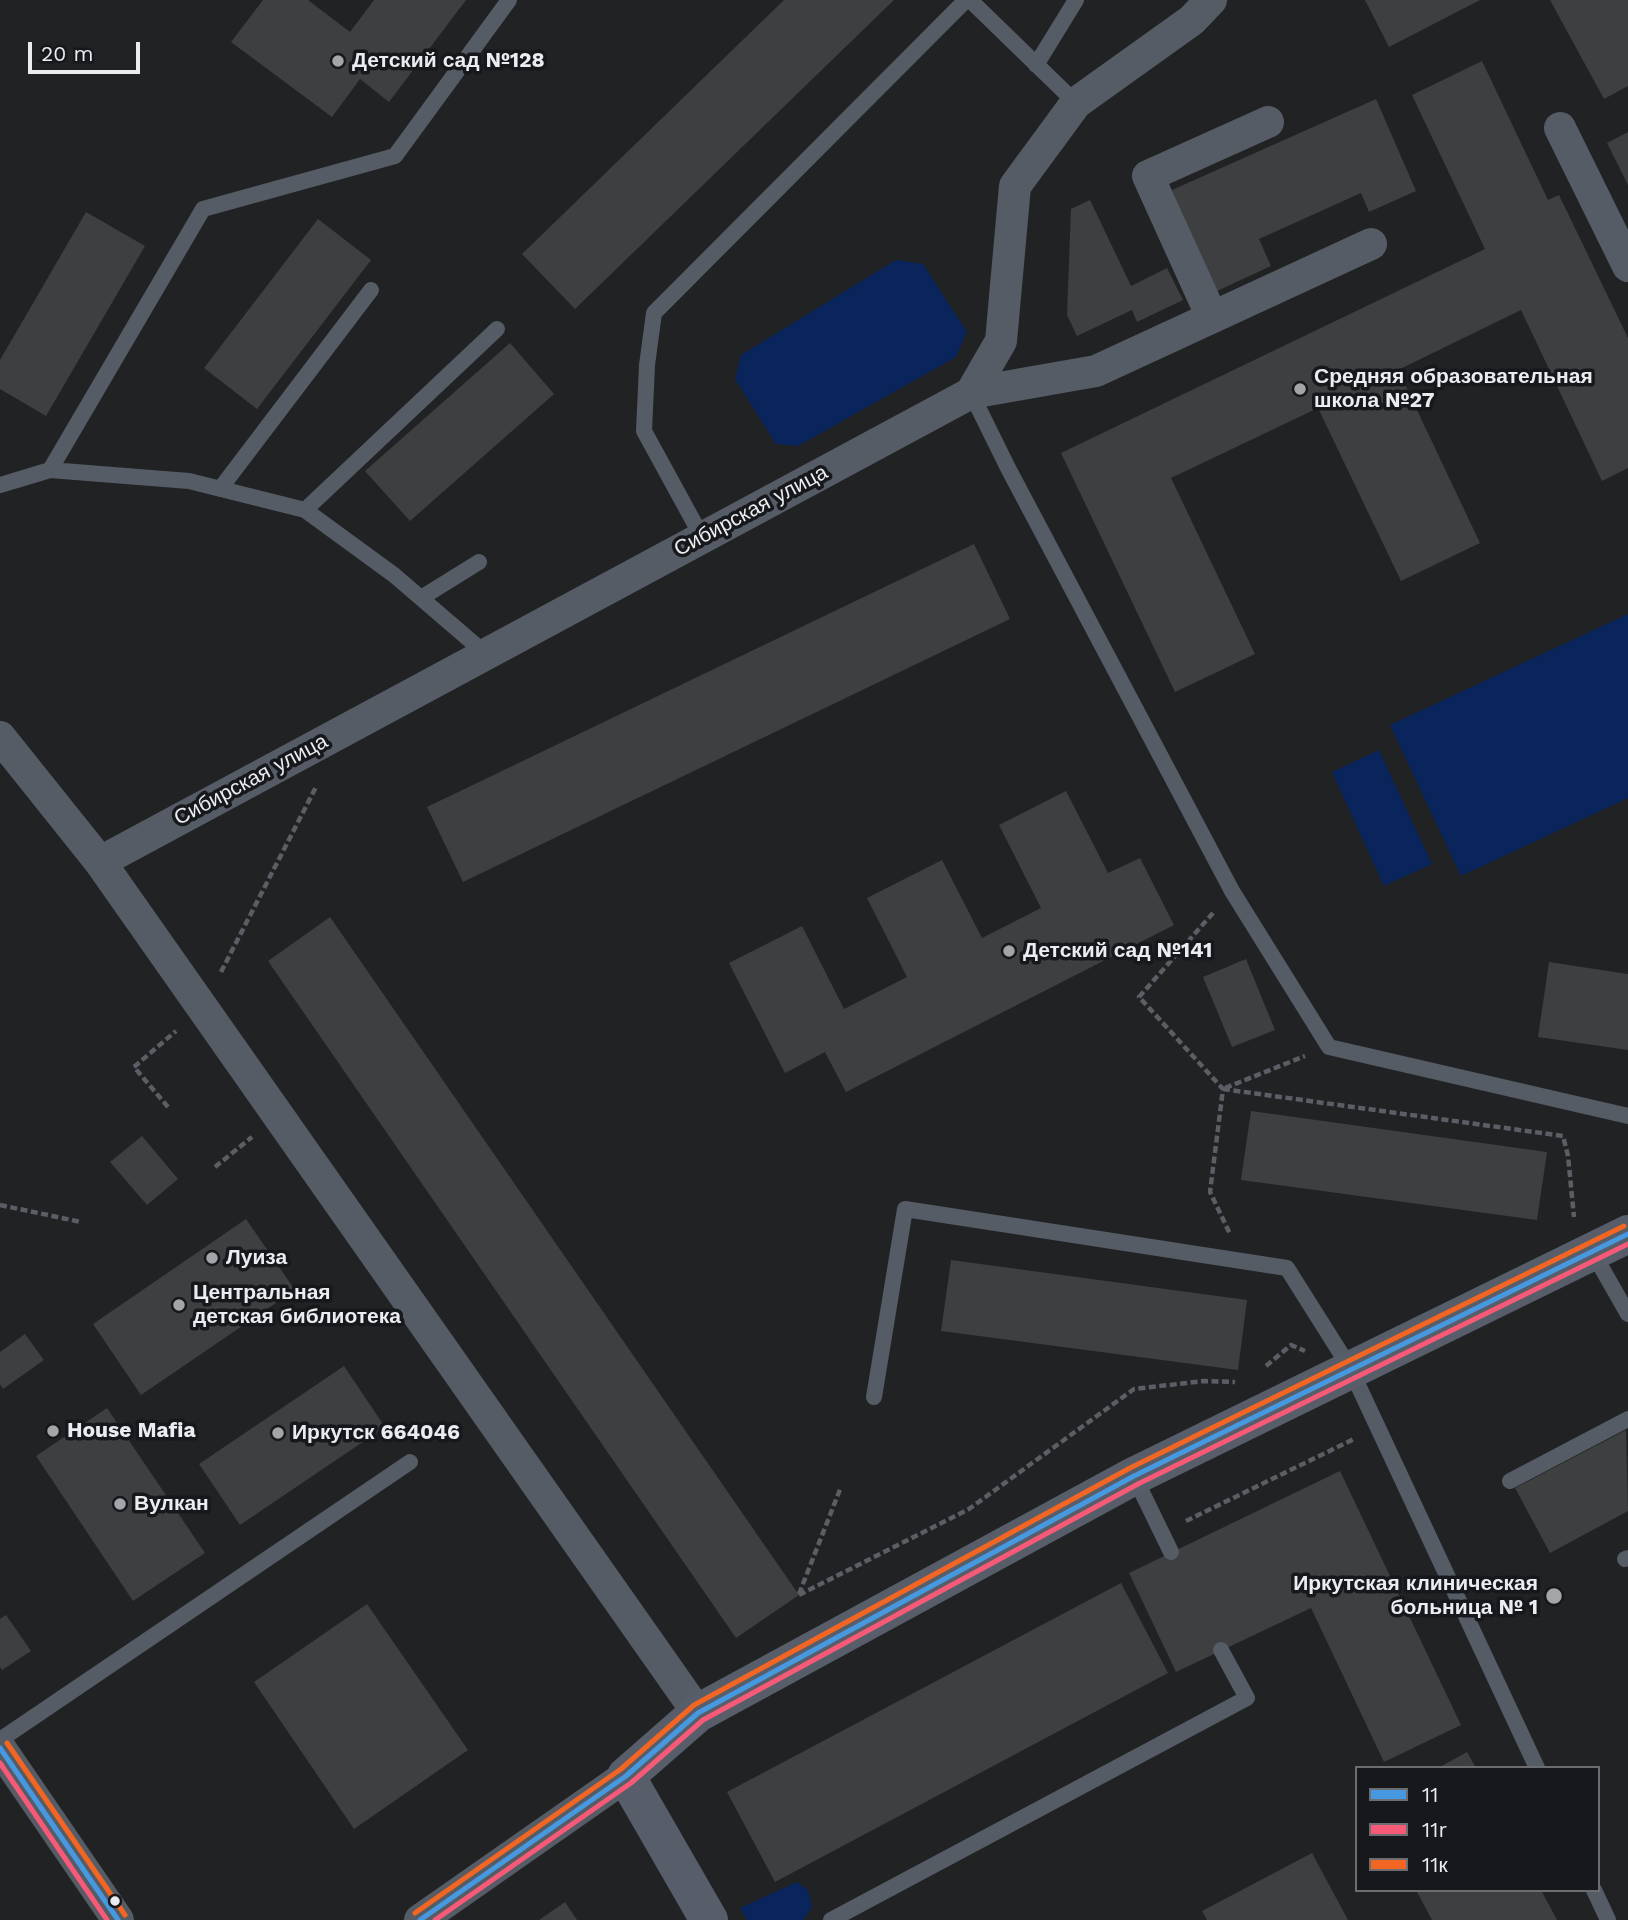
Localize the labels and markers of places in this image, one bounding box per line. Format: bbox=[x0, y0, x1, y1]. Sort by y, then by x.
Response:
place label: Детский сад №128 bbox=[352, 48, 545, 74]
marker: Детский сад №128 bbox=[330, 53, 346, 69]
place label: Средняя образовательная школа №27 bbox=[1314, 364, 1593, 414]
marker: Средняя образовательная школа №27 bbox=[1292, 381, 1308, 397]
place label: Детский сад №141 bbox=[1023, 938, 1212, 964]
marker: Детский сад №141 bbox=[1001, 943, 1017, 959]
place label: Луиза bbox=[226, 1245, 287, 1271]
marker: Луиза bbox=[204, 1250, 220, 1266]
place label: Центральная детская библиотека bbox=[193, 1280, 401, 1330]
marker: Центральная детская библиотека bbox=[171, 1297, 187, 1313]
place label: House Mafia bbox=[67, 1418, 196, 1444]
place label: Иркутск 664046 bbox=[292, 1420, 460, 1446]
marker: House Mafia bbox=[45, 1423, 61, 1439]
marker: Иркутск 664046 bbox=[270, 1425, 286, 1441]
place label: Вулкан bbox=[134, 1491, 209, 1517]
marker: Вулкан bbox=[112, 1496, 128, 1512]
place label: Иркутская клиническая больница № 1 bbox=[1293, 1571, 1538, 1621]
marker: Иркутская клиническая больница № 1 bbox=[1544, 1586, 1564, 1606]
unlabelled marker bbox=[108, 1894, 122, 1908]

